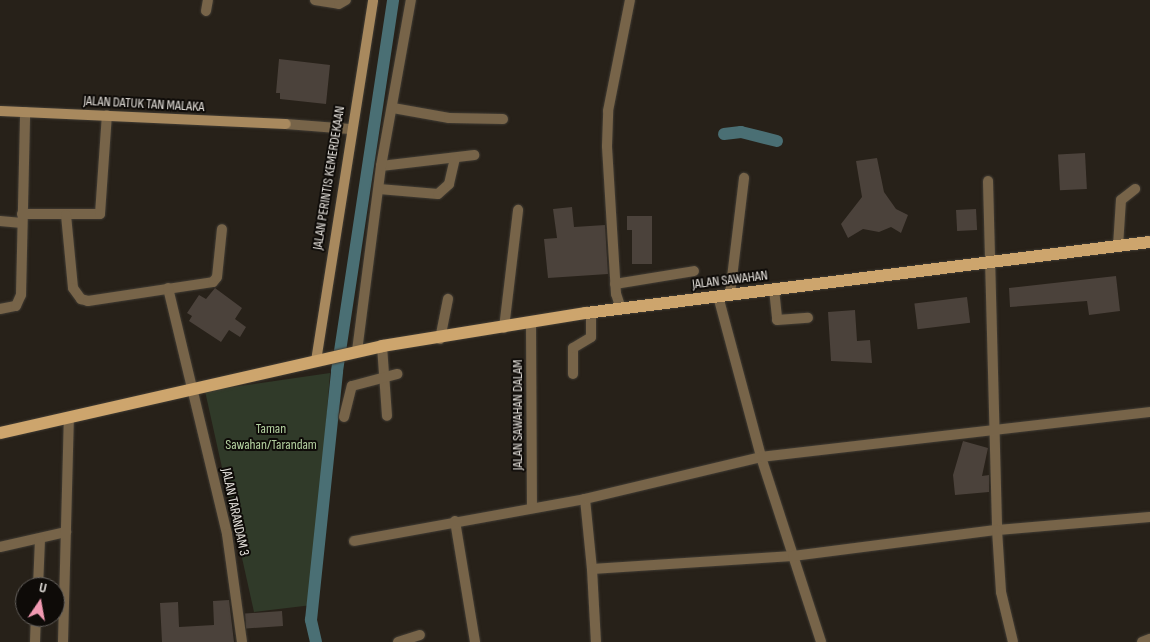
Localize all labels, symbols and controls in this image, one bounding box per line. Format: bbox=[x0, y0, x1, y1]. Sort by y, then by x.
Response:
street label: JALAN DATUK TAN MALAKA bbox=[83, 92, 205, 116]
street label: JALAN PERINTIS KEMERDEKAAN bbox=[309, 105, 349, 251]
street label: JALAN SAWAHAN bbox=[691, 267, 769, 293]
street label: JALAN SAWAHAN DALAM bbox=[510, 360, 526, 470]
park label: Taman Sawahan/Tarandam bbox=[225, 421, 317, 454]
street label: JALAN TARANDAM 3 bbox=[218, 467, 252, 557]
north arrow bbox=[15, 577, 65, 627]
text: U bbox=[38, 579, 48, 597]

